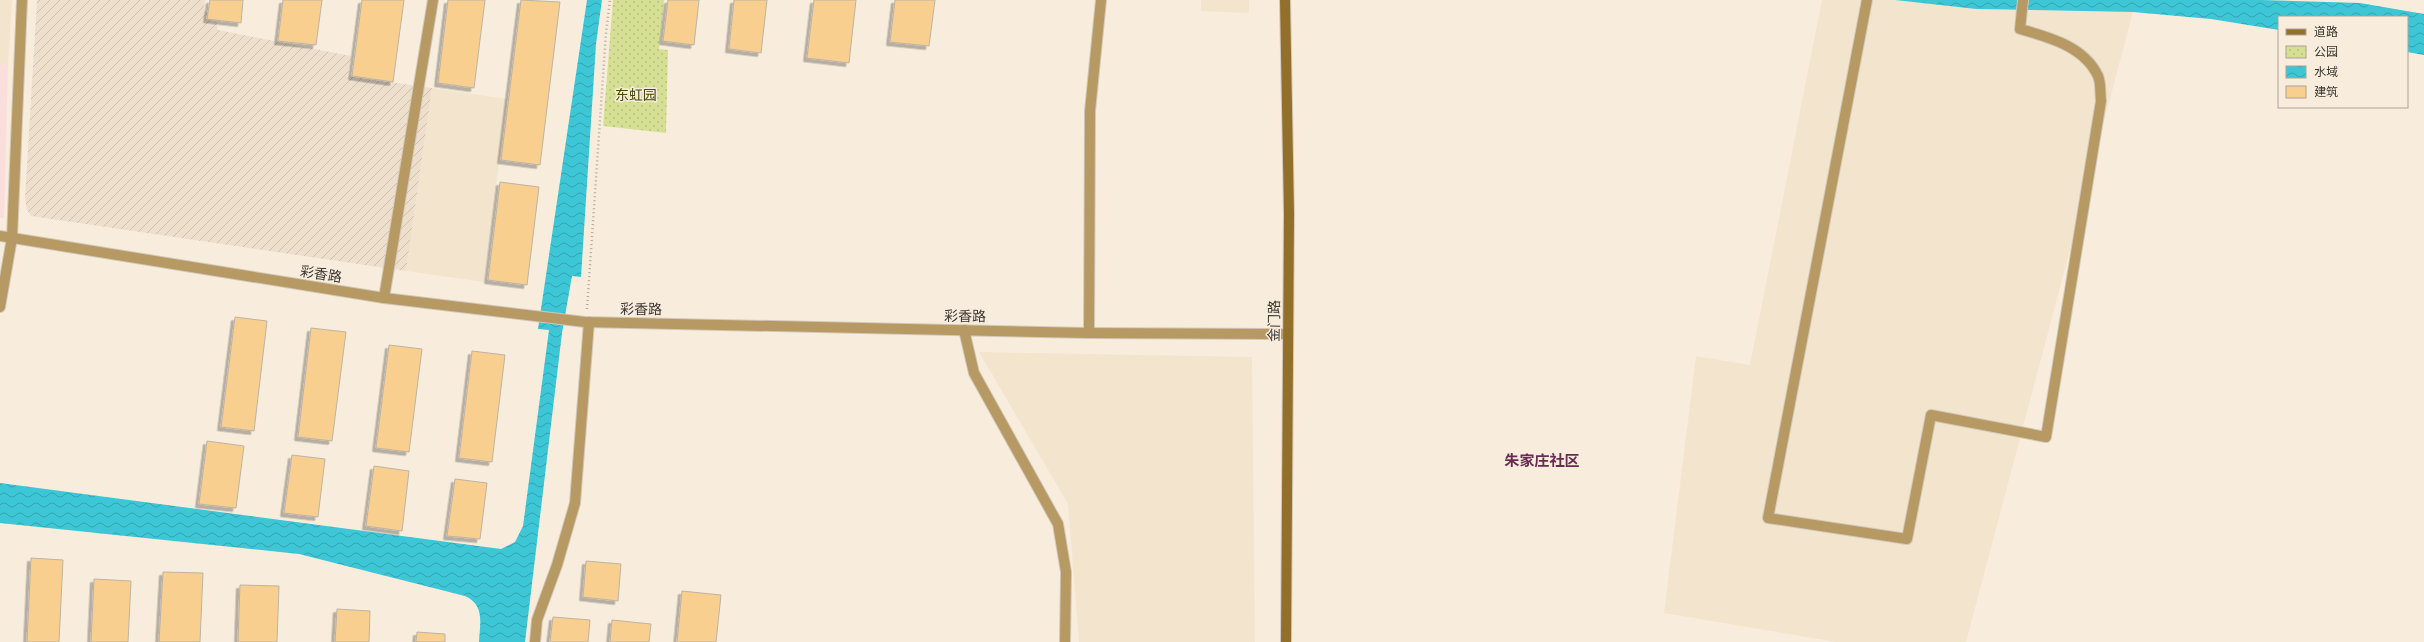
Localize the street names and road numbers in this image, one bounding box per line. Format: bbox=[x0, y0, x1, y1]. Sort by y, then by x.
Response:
street label: 彩香路 bbox=[299, 263, 343, 285]
street label: 金门路 bbox=[1266, 300, 1282, 342]
street label: 彩香路 bbox=[620, 301, 662, 317]
street label: 彩香路 bbox=[944, 308, 986, 324]

